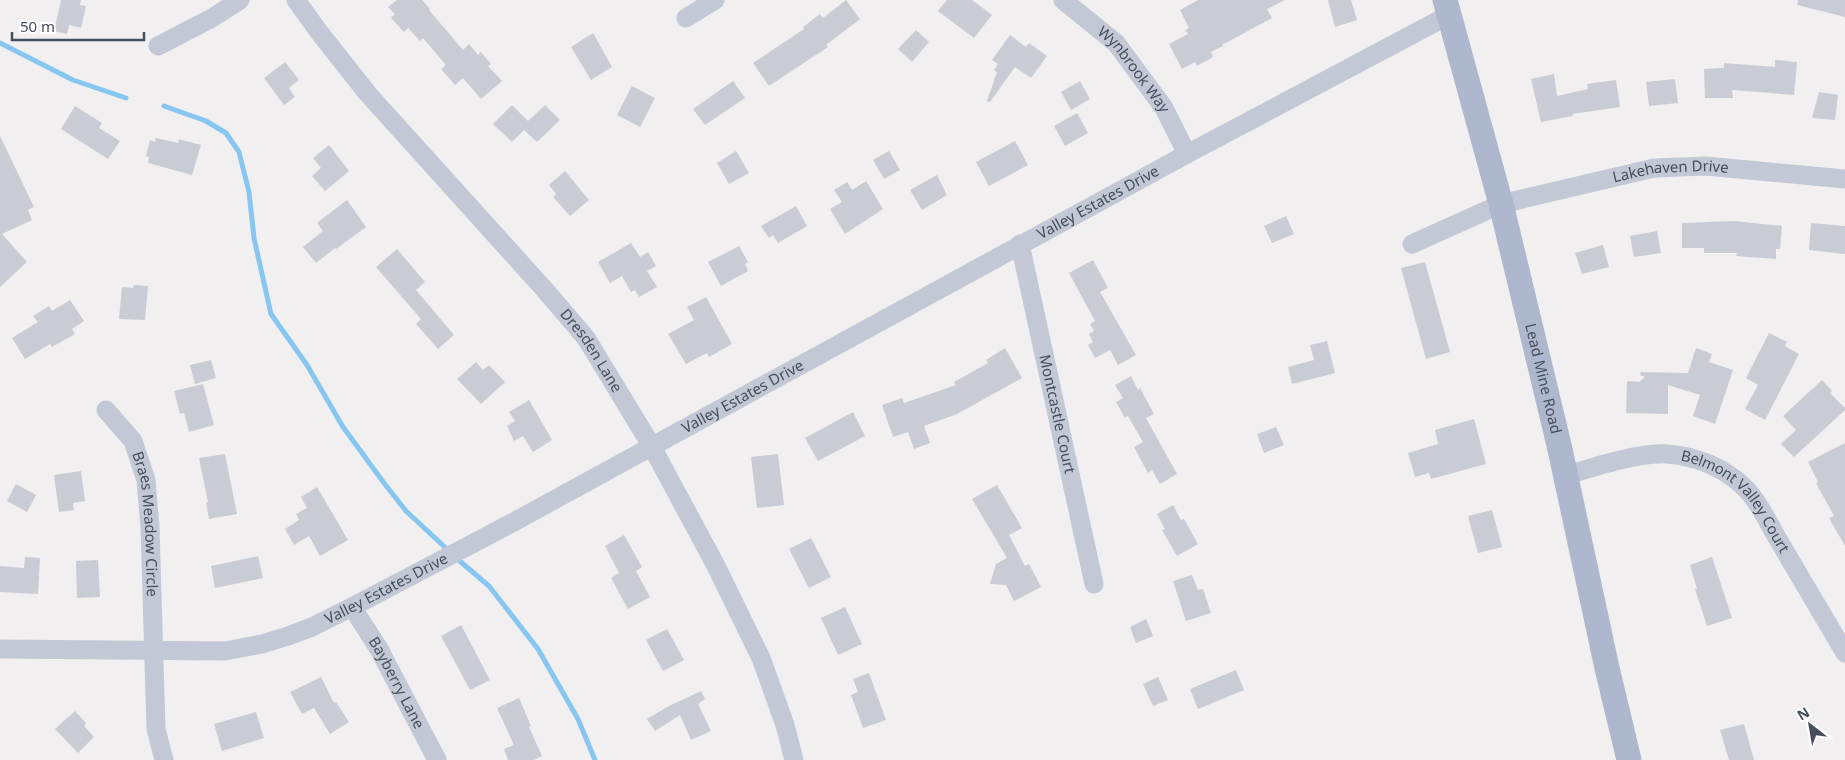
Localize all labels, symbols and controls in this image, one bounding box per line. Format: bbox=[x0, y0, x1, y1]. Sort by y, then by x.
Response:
scale bar bbox=[12, 10, 145, 42]
text: 50 m bbox=[20, 16, 55, 36]
street label: Wynbrook Way bbox=[1094, 21, 1176, 116]
street label: Lakehaven Drive bbox=[1610, 155, 1730, 186]
street label: Valley Estates Drive bbox=[1033, 160, 1162, 243]
street label: Dresden Lane bbox=[556, 304, 628, 396]
street label: Lead Mine Road bbox=[1521, 321, 1567, 436]
street label: Montcastle Court bbox=[1035, 352, 1081, 476]
street label: Valley Estates Drive bbox=[678, 354, 807, 437]
street label: Belmont Valley Court bbox=[1679, 445, 1795, 557]
street label: Braes Meadow Circle bbox=[128, 448, 163, 597]
street label: Valley Estates Drive bbox=[321, 548, 451, 628]
street label: Bayberry Lane bbox=[365, 632, 430, 732]
north arrow bbox=[1785, 700, 1835, 750]
text: N bbox=[1793, 702, 1813, 725]

